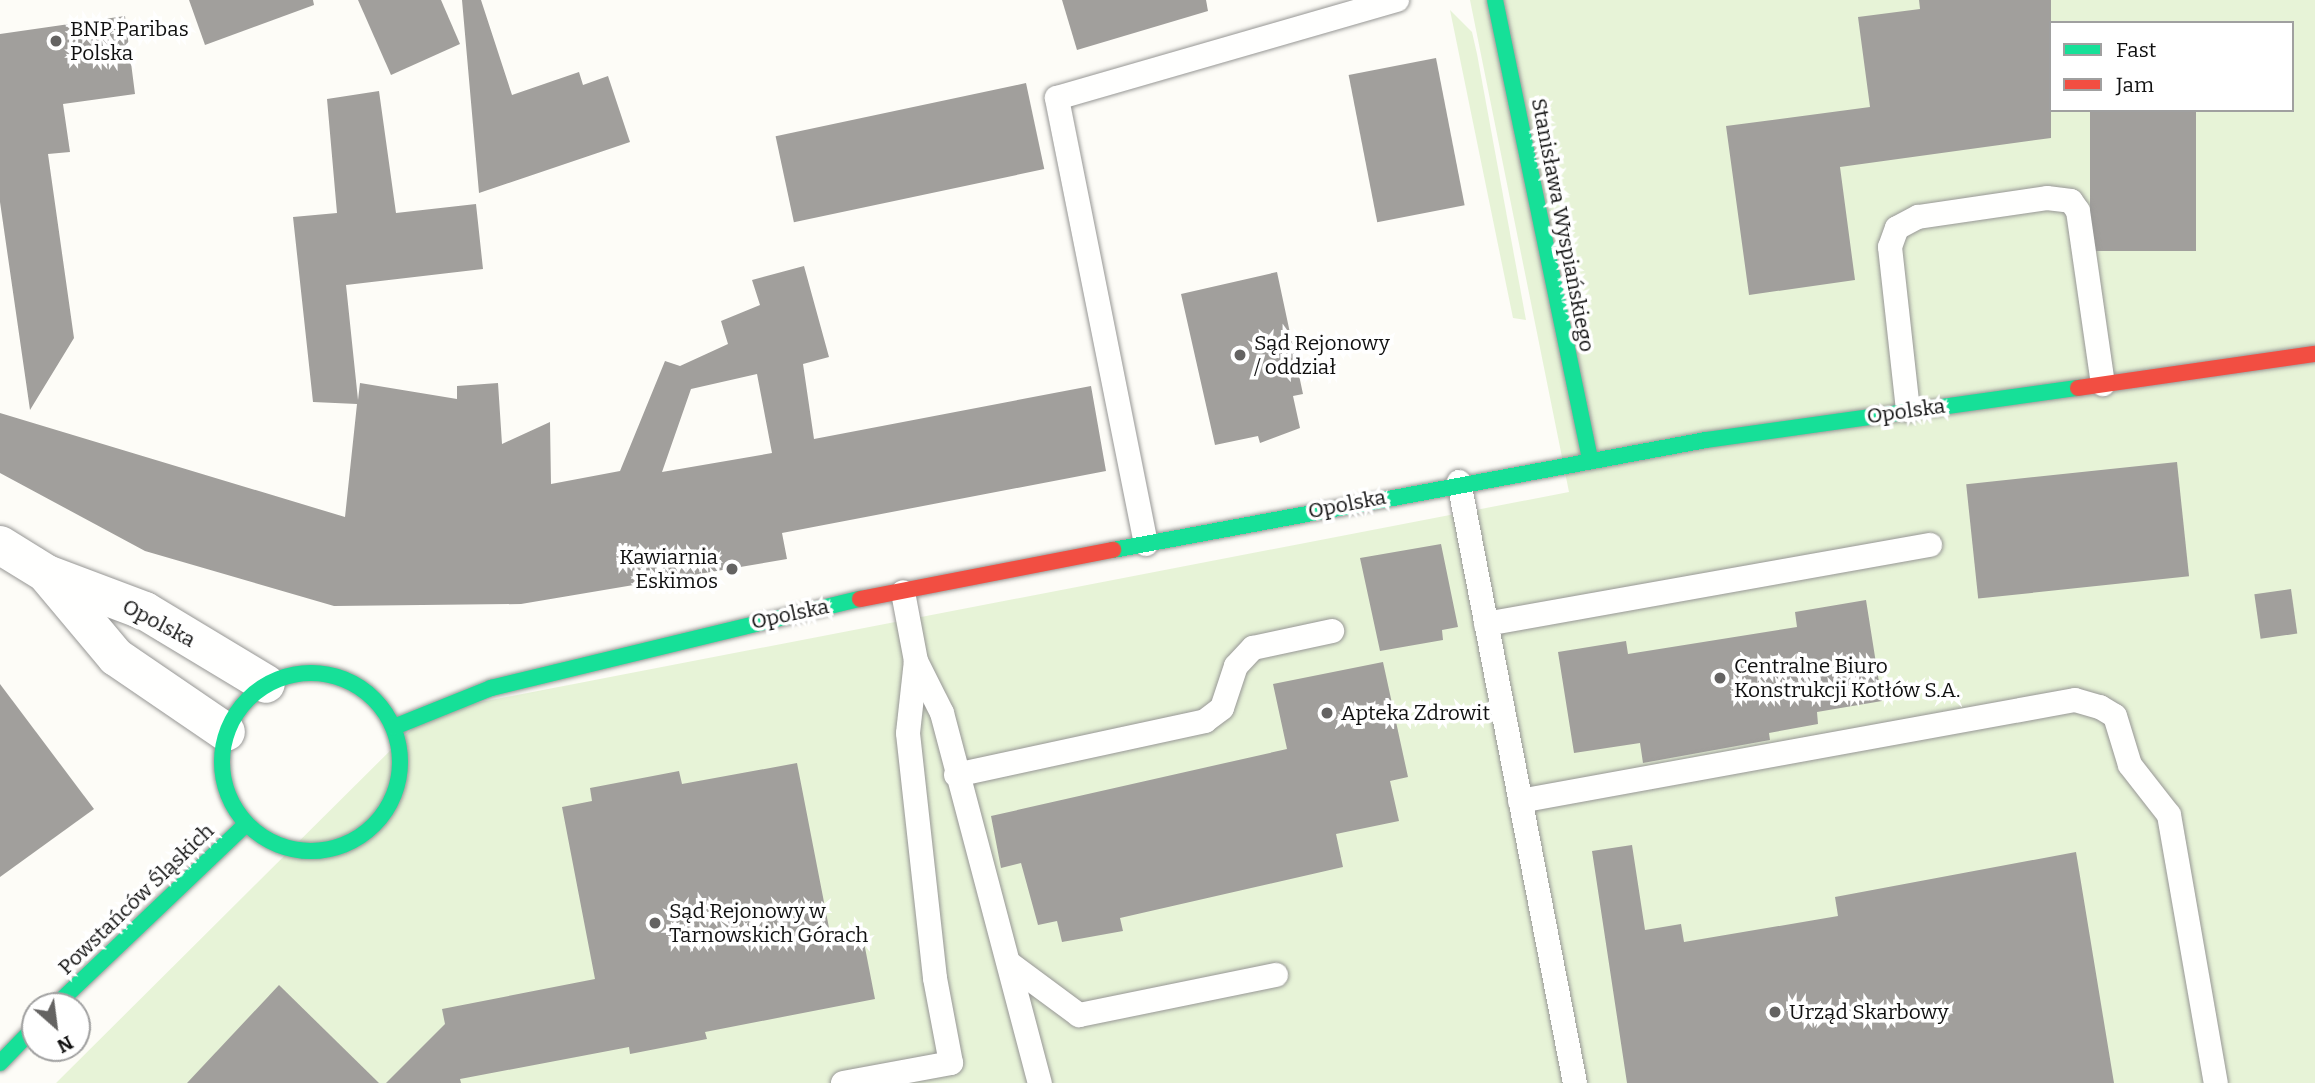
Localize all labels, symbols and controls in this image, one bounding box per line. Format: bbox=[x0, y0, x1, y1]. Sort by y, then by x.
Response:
place label: BNP Paribas Polska bbox=[70, 16, 189, 66]
legend bbox=[2049, 21, 2294, 112]
marker: BNP Paribas Polska bbox=[48, 33, 64, 49]
text: Fast bbox=[2116, 37, 2156, 63]
text: Jam bbox=[2116, 72, 2154, 98]
street label: Stanisława Wyspiańskiego bbox=[1526, 96, 1600, 354]
place label: Sąd Rejonowy / oddział bbox=[1254, 330, 1390, 380]
marker: Sąd Rejonowy / oddział bbox=[1232, 347, 1248, 363]
street label: Opolska bbox=[1865, 393, 1947, 429]
street label: Opolska bbox=[1306, 484, 1388, 524]
place label: Kawiarnia Eskimos bbox=[619, 544, 718, 594]
marker: Kawiarnia Eskimos bbox=[724, 561, 740, 577]
street label: Opolska bbox=[118, 593, 200, 653]
street label: Opolska bbox=[749, 593, 831, 635]
place label: Centralne Biuro Konstrukcji Kotłów S.A. bbox=[1734, 653, 1961, 703]
marker: Centralne Biuro Konstrukcji Kotłów S.A. bbox=[1712, 670, 1728, 686]
place label: Apteka Zdrowit bbox=[1341, 700, 1490, 726]
marker: Apteka Zdrowit bbox=[1319, 705, 1335, 721]
street label: Powstańców Śląskich bbox=[53, 818, 219, 980]
place label: Sąd Rejonowy w Tarnowskich Górach bbox=[669, 898, 868, 948]
marker: Sąd Rejonowy w Tarnowskich Górach bbox=[647, 915, 663, 931]
north arrow bbox=[21, 992, 91, 1062]
place label: Urząd Skarbowy bbox=[1789, 999, 1949, 1025]
marker: Urząd Skarbowy bbox=[1767, 1004, 1783, 1020]
text: N bbox=[53, 1031, 77, 1058]

